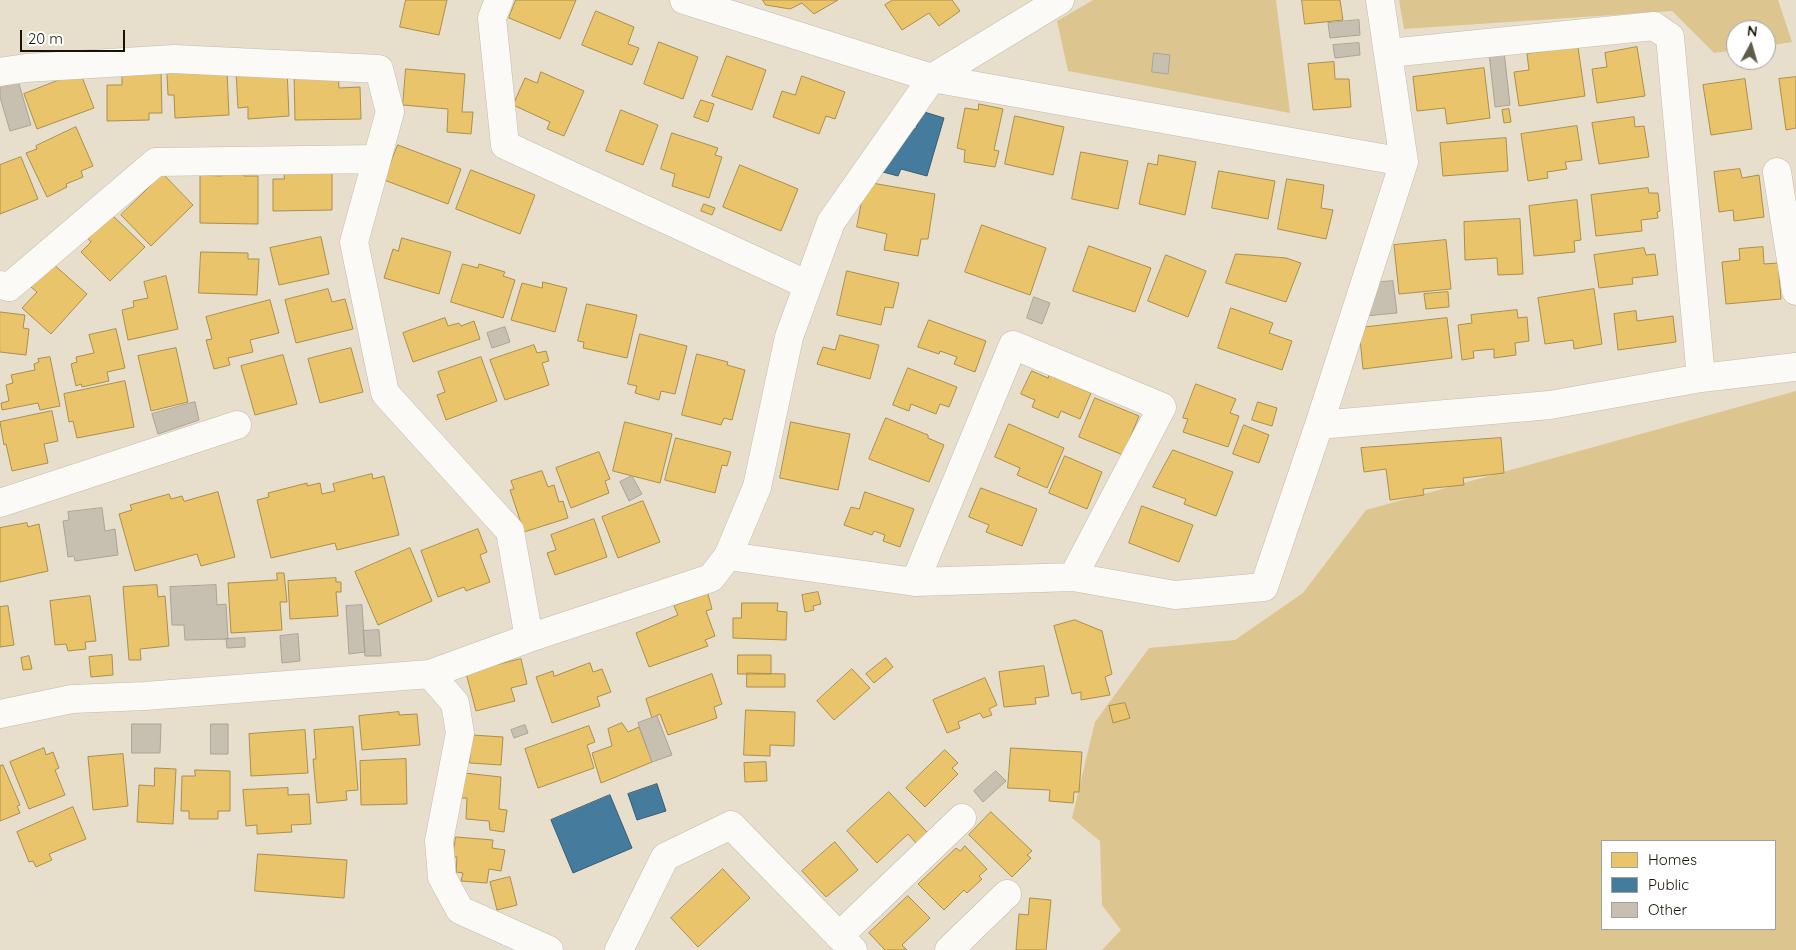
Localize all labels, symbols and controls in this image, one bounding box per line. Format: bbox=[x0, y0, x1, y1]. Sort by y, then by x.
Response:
scale bar bbox=[22, 20, 128, 52]
north arrow bbox=[1726, 20, 1776, 70]
text: N bbox=[1746, 22, 1759, 41]
text: 20 m bbox=[28, 29, 63, 48]
legend bbox=[1601, 840, 1776, 930]
text: Homes bbox=[1648, 850, 1697, 869]
text: Public bbox=[1648, 875, 1689, 894]
text: Other bbox=[1648, 900, 1687, 919]

